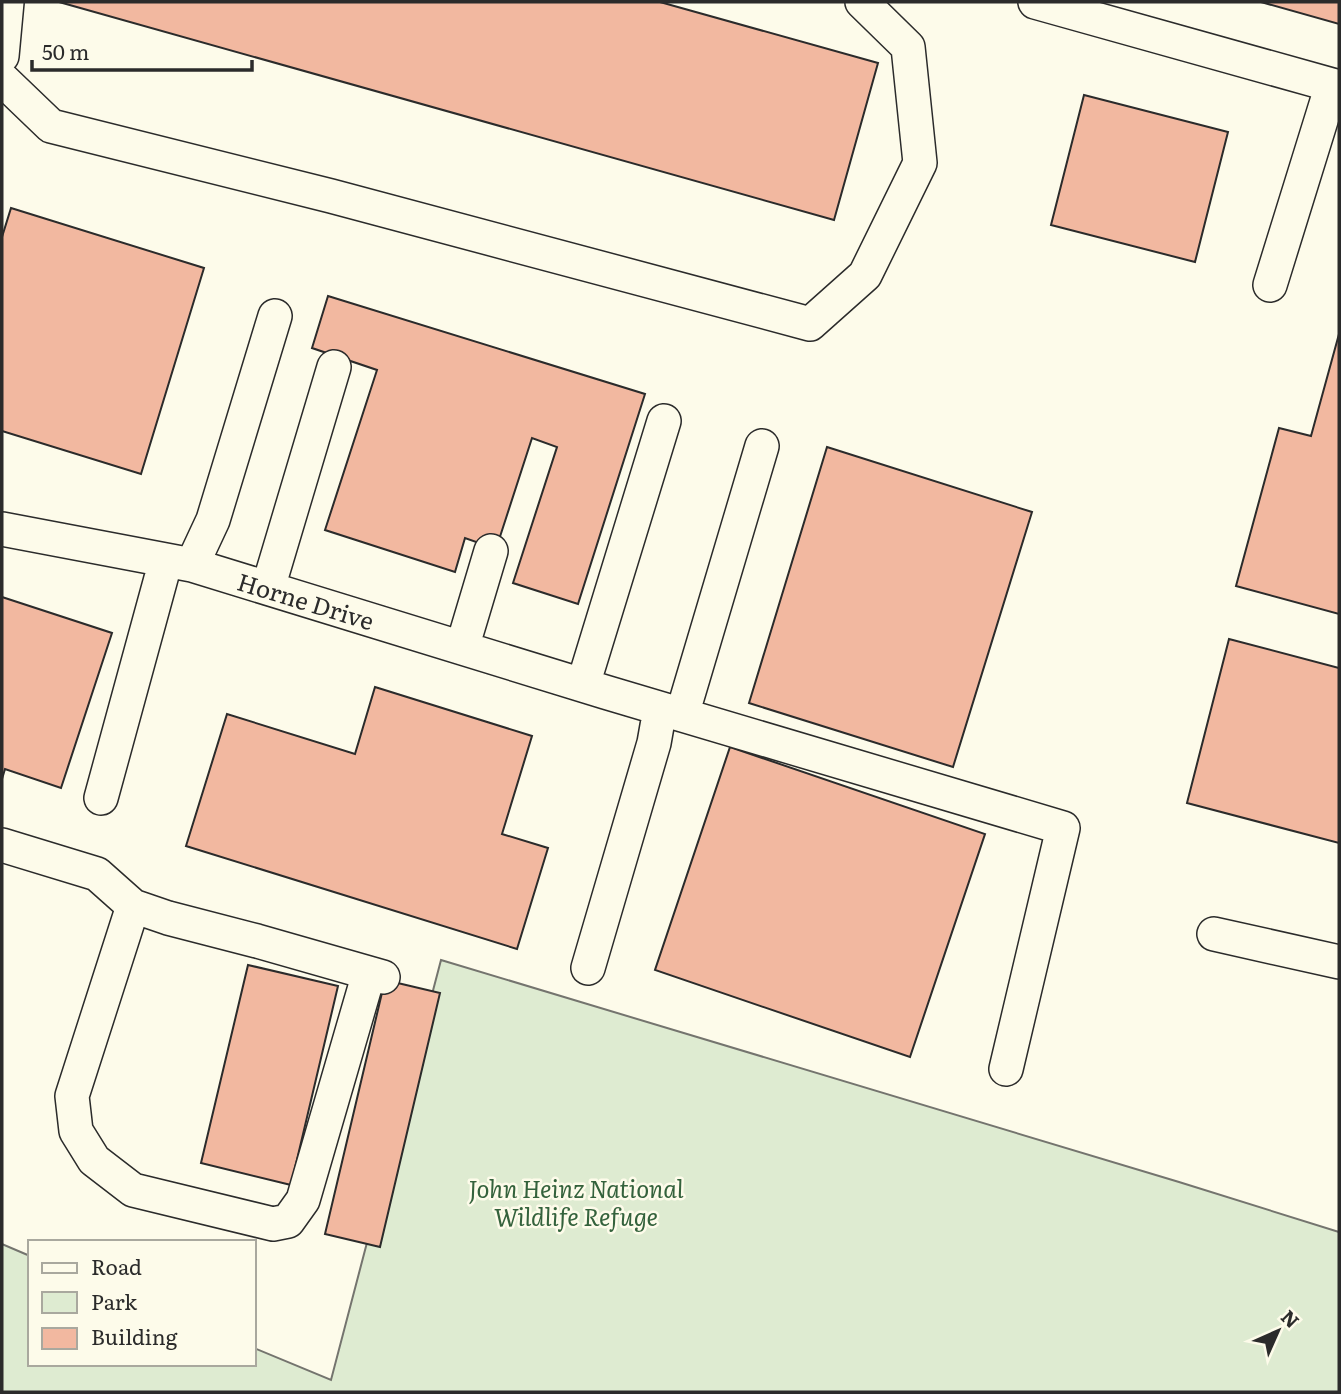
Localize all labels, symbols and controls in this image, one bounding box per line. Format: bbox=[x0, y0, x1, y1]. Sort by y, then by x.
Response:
scale bar bbox=[32, 28, 252, 72]
text: 50 m bbox=[42, 35, 89, 66]
street label: Horne Drive bbox=[233, 563, 379, 637]
park label: John Heinz National Wildlife Refuge bbox=[468, 1170, 684, 1233]
legend bbox=[28, 1240, 256, 1366]
text: Road bbox=[91, 1250, 142, 1281]
text: Park bbox=[91, 1285, 137, 1316]
north arrow bbox=[1243, 1296, 1313, 1366]
text: N bbox=[1275, 1303, 1306, 1334]
text: Building bbox=[91, 1320, 178, 1351]

